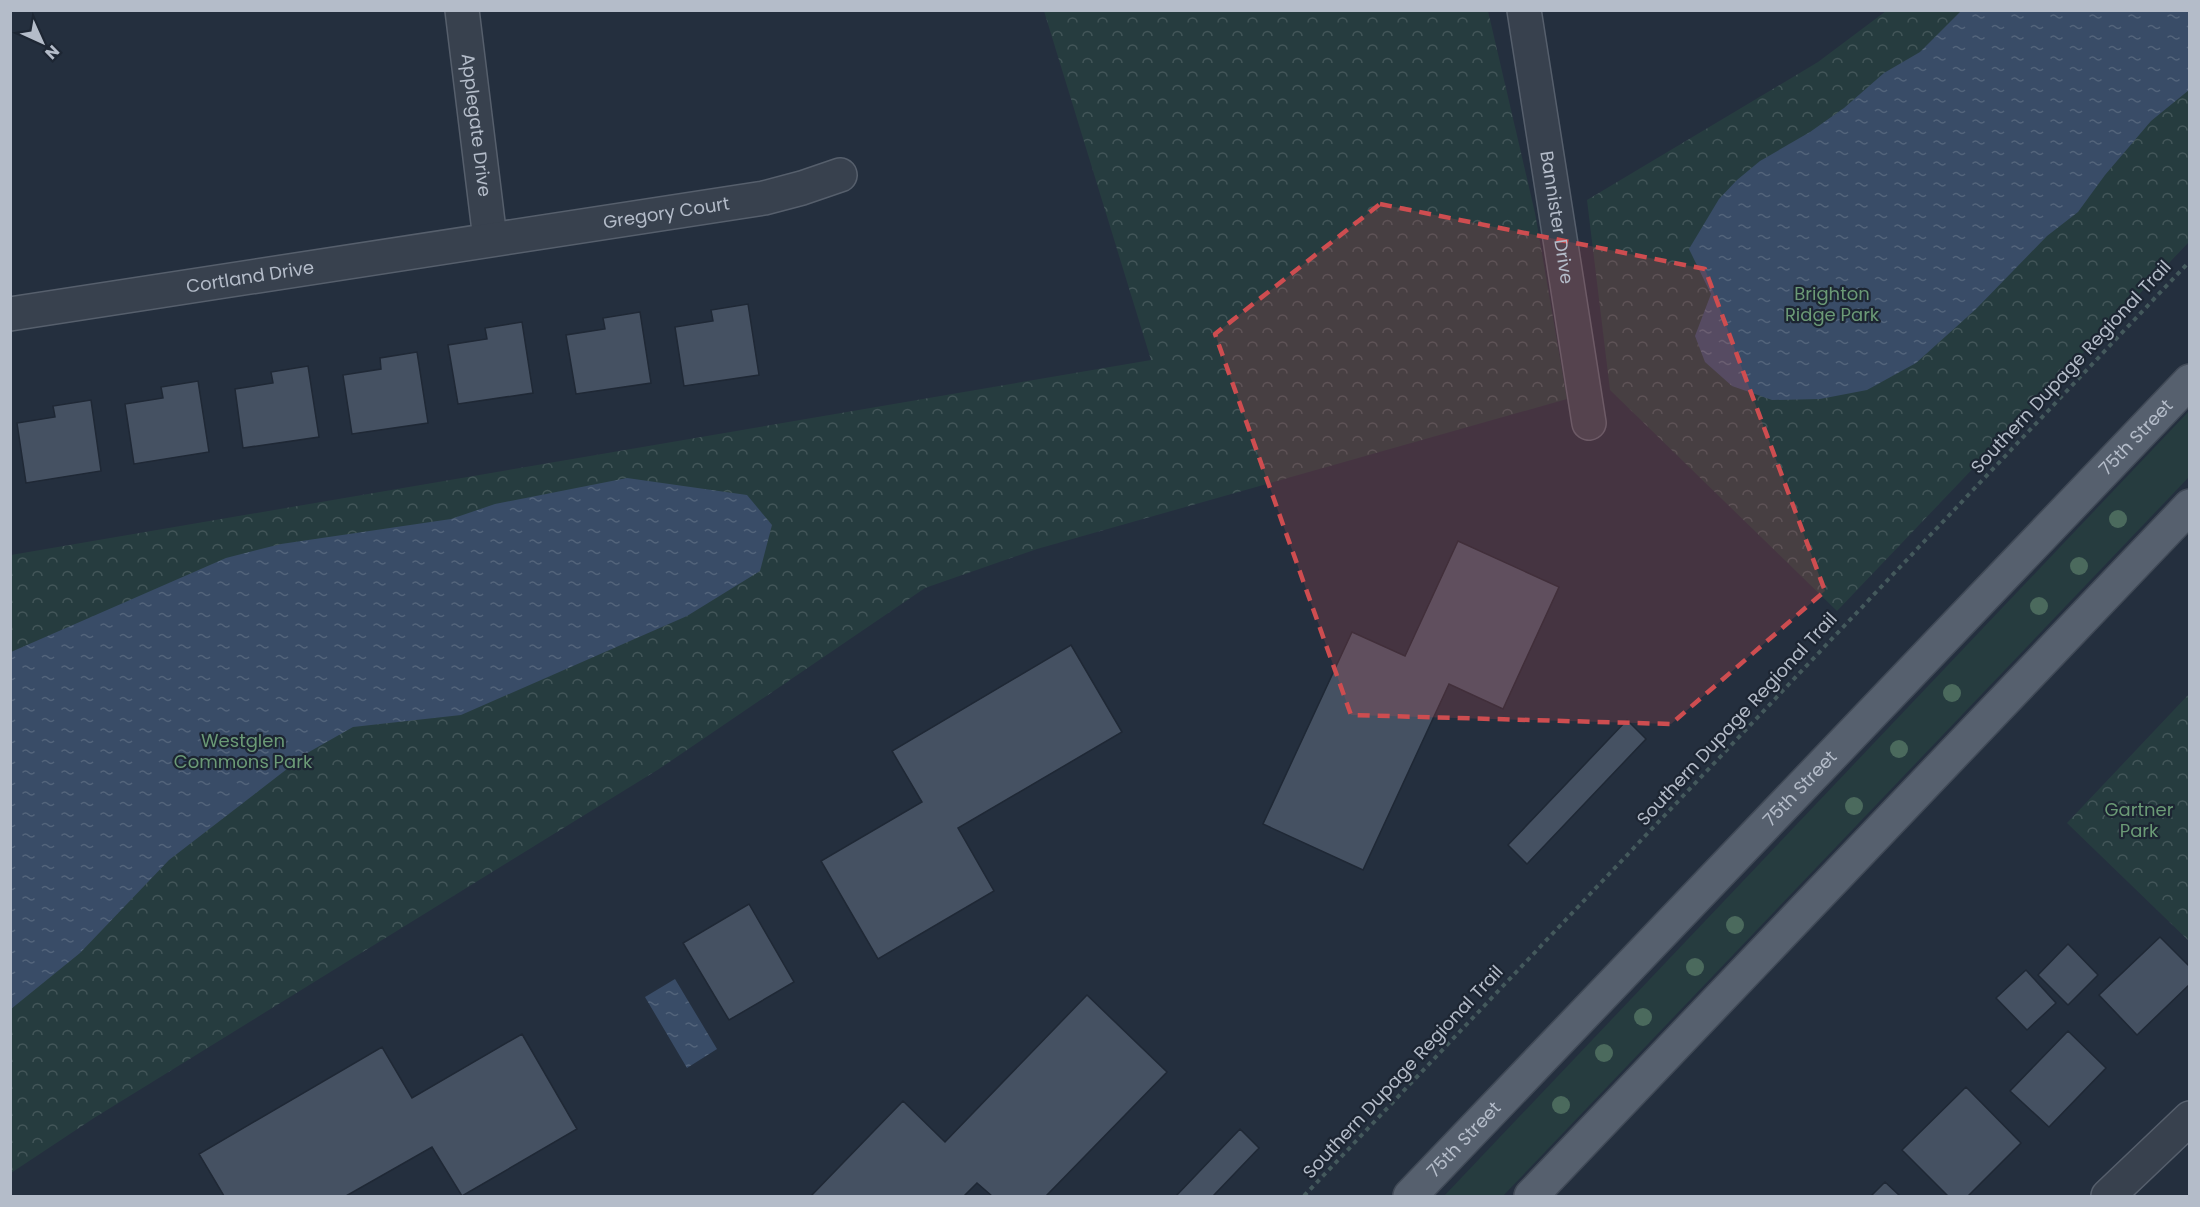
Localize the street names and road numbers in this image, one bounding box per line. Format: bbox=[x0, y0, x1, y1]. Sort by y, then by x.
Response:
street label: Applegate Drive bbox=[455, 52, 498, 198]
street label: Bannister Drive bbox=[1534, 149, 1580, 286]
street label: Gregory Court bbox=[601, 190, 731, 235]
street label: Cortland Drive bbox=[184, 254, 316, 299]
street label: Southern Dupage Regional Trail bbox=[1965, 255, 2176, 479]
street label: 75th Street bbox=[2093, 393, 2178, 481]
street label: Southern Dupage Regional Trail bbox=[1631, 607, 1842, 831]
street label: 75th Street bbox=[1757, 745, 1842, 832]
street label: Southern Dupage Regional Trail bbox=[1297, 960, 1508, 1184]
street label: 75th Street bbox=[1421, 1096, 1506, 1183]

